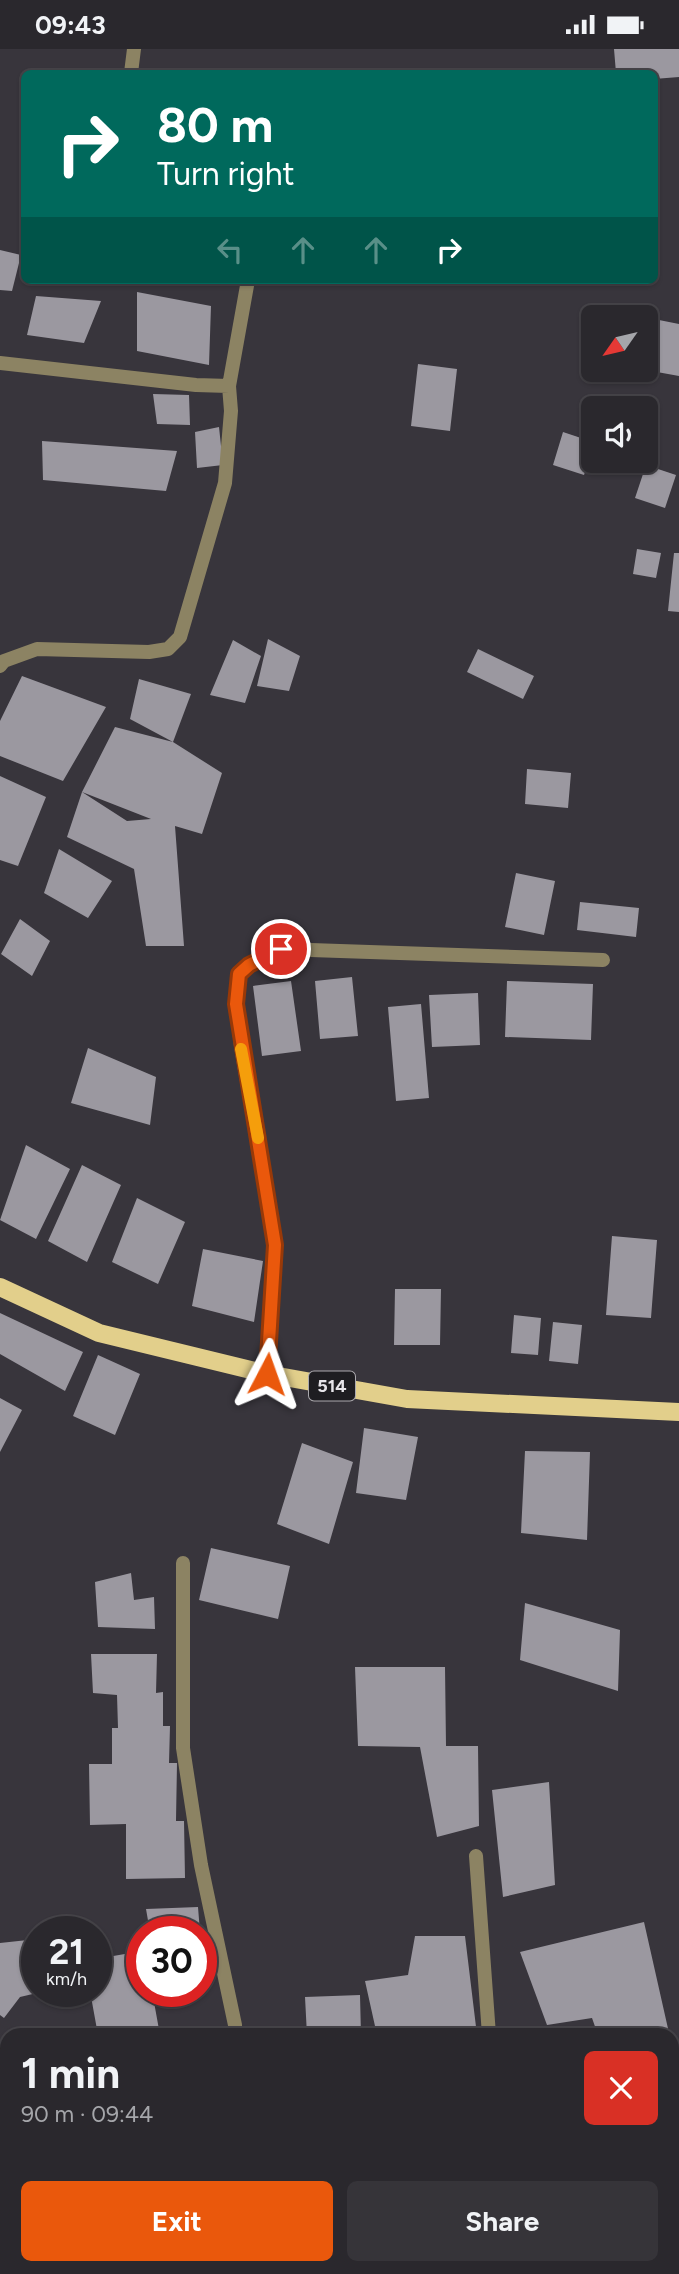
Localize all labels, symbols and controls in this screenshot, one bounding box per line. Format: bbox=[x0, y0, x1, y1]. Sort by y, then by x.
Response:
text: 09:43 bbox=[35, 9, 106, 41]
text: 80 m bbox=[157, 95, 273, 154]
icon: right bbox=[42, 98, 133, 189]
text: Turn right bbox=[157, 155, 295, 193]
icon: left bbox=[211, 231, 249, 269]
icon: ahead bbox=[284, 231, 322, 269]
icon: ahead bbox=[357, 231, 395, 269]
icon: right bbox=[430, 231, 468, 269]
north arrow bbox=[581, 305, 658, 381]
map controls bbox=[581, 305, 658, 473]
button: sound bbox=[581, 396, 658, 473]
pin bbox=[251, 919, 311, 979]
icon: arrive bbox=[262, 930, 300, 968]
position arrow bbox=[230, 1337, 304, 1411]
road number: 514 bbox=[309, 1371, 355, 1401]
speed limit sign: 30 bbox=[126, 1916, 217, 2007]
text: 21 bbox=[49, 1931, 84, 1973]
text: km/h bbox=[46, 1968, 87, 1990]
text: 1 min bbox=[21, 2048, 120, 2099]
button: close bbox=[584, 2051, 658, 2125]
text: 90 m · 09:44 bbox=[21, 2100, 153, 2128]
button: Exit bbox=[21, 2181, 333, 2261]
button: Share bbox=[347, 2181, 658, 2261]

